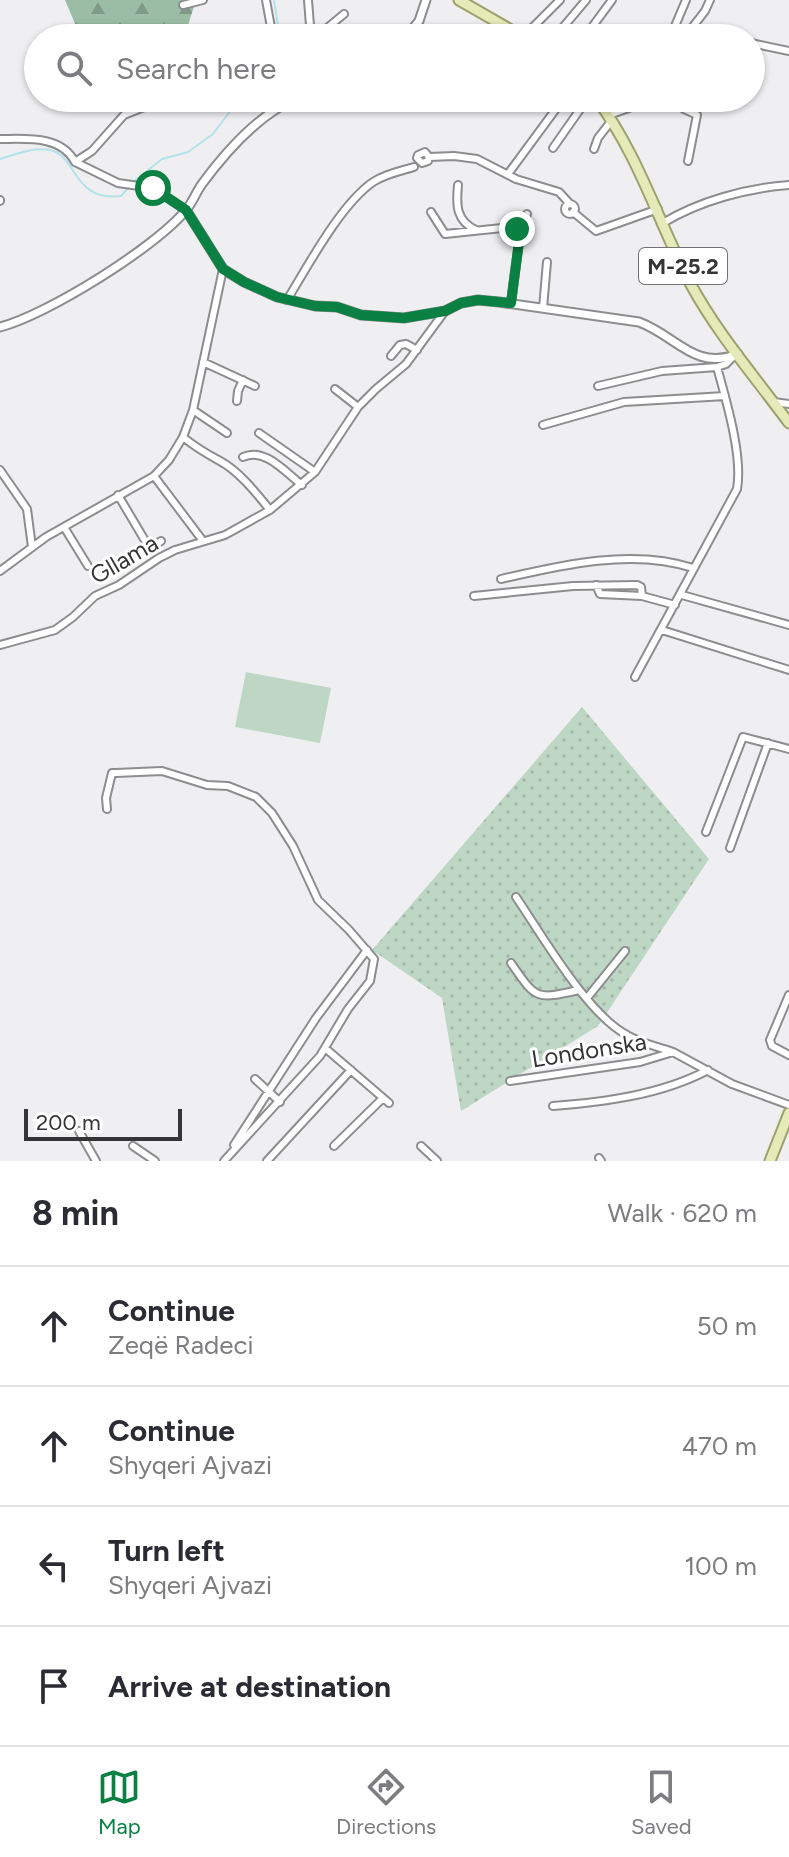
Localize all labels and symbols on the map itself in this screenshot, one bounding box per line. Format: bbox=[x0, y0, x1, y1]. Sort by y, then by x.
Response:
route start bbox=[135, 170, 171, 206]
route end bbox=[499, 211, 535, 247]
road number: M-25.2 bbox=[639, 248, 727, 284]
street label: Gllama bbox=[85, 528, 163, 590]
street label: Londonska bbox=[529, 1027, 649, 1073]
scale bar bbox=[24, 1105, 182, 1141]

